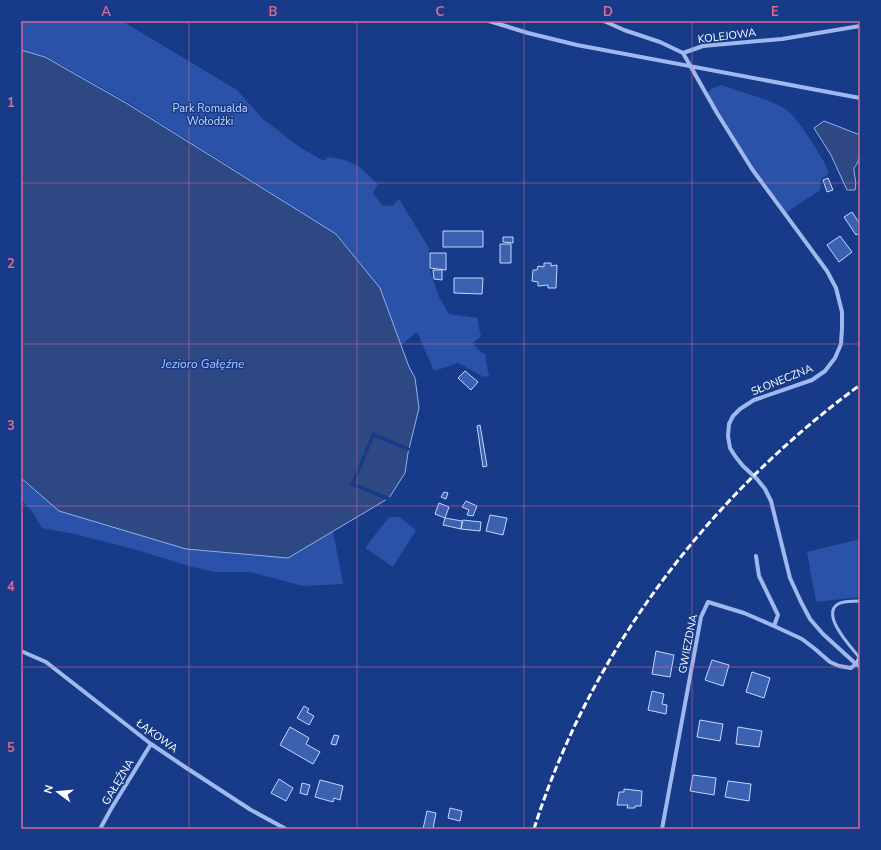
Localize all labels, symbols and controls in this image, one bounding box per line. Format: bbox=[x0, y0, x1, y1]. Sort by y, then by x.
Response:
text: A bbox=[101, 3, 111, 21]
text: B bbox=[269, 3, 278, 21]
text: C bbox=[436, 3, 445, 21]
text: D bbox=[603, 3, 613, 21]
text: E bbox=[771, 3, 779, 21]
street label: KOLEJOWA bbox=[697, 25, 757, 47]
text: 1 bbox=[7, 94, 15, 112]
park label: Park Romualda Wołodźki bbox=[172, 101, 248, 129]
text: 2 bbox=[7, 255, 15, 273]
water label: Jezioro Gałęźne bbox=[161, 356, 245, 372]
street label: SŁONECZNA bbox=[749, 361, 815, 399]
text: 3 bbox=[7, 417, 15, 435]
text: 4 bbox=[7, 578, 15, 596]
street label: GWIEZDNA bbox=[675, 613, 701, 675]
street label: ŁĄKOWA bbox=[132, 715, 181, 756]
text: 5 bbox=[7, 739, 15, 757]
street label: GAŁĘŹNA bbox=[98, 756, 138, 808]
north arrow bbox=[38, 772, 78, 812]
text: N bbox=[41, 783, 57, 795]

